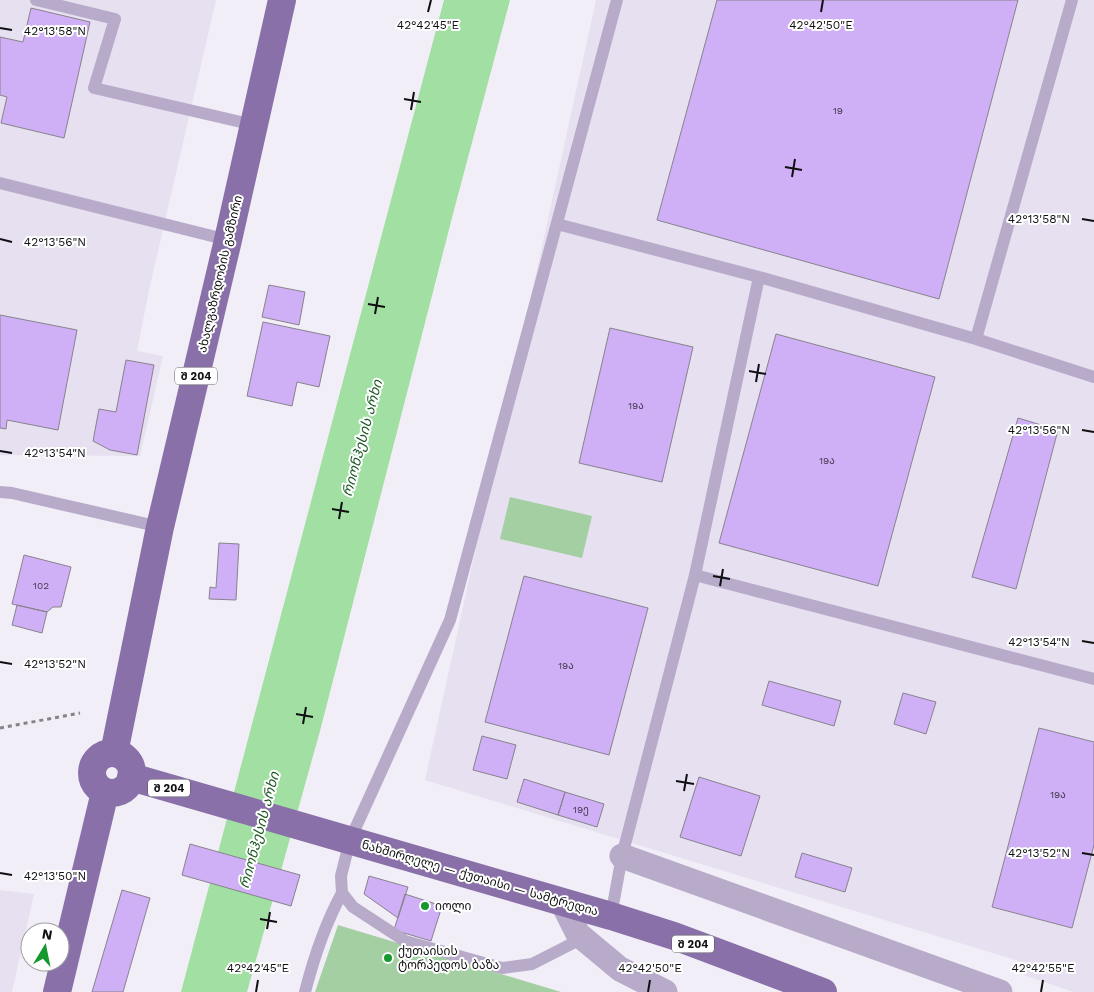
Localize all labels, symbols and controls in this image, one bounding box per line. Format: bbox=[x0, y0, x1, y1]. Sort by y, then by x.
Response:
text: 42°42'45"E bbox=[397, 18, 460, 32]
text: 42°42'50"E bbox=[789, 18, 853, 32]
text: 42°13'58"N bbox=[24, 24, 86, 38]
house number: 19 bbox=[833, 105, 843, 116]
street label: ახალგაზრდობის გამზირი bbox=[195, 194, 246, 354]
text: 42°13'58"N bbox=[1008, 212, 1070, 226]
text: 42°13'56"N bbox=[24, 235, 86, 249]
road number: შ 204 bbox=[175, 368, 217, 384]
water label: რიონჰესის არხი bbox=[339, 377, 386, 498]
house number: 19ა bbox=[628, 400, 644, 411]
text: 42°13'56"N bbox=[1008, 423, 1070, 437]
text: 42°13'54"N bbox=[24, 446, 86, 460]
house number: 19ა bbox=[819, 455, 835, 466]
house number: 102 bbox=[33, 580, 49, 591]
text: 42°13'54"N bbox=[1008, 635, 1070, 649]
text: 42°13'52"N bbox=[24, 657, 86, 671]
house number: 19ა bbox=[558, 660, 574, 671]
water label: რიონჰესის არხი bbox=[236, 769, 283, 890]
road number: შ 204 bbox=[148, 780, 190, 796]
house number: 19ა bbox=[1050, 789, 1066, 800]
house number: 19ე bbox=[573, 804, 589, 816]
street label: ნახშირღელე — ქუთაისი — სამტრედია bbox=[360, 837, 600, 920]
text: 42°13'52"N bbox=[1008, 846, 1070, 860]
text: 42°13'50"N bbox=[24, 869, 86, 883]
place label: იოლი bbox=[435, 899, 472, 914]
marker: იოლი bbox=[419, 900, 431, 912]
north arrow bbox=[20, 922, 70, 972]
text: N bbox=[41, 925, 54, 943]
road number: შ 204 bbox=[672, 936, 714, 952]
place label: ქუთაისის ტორპედოს ბაზა bbox=[398, 944, 499, 973]
marker: ქუთაისის ტორპედოს ბაზა bbox=[382, 952, 394, 964]
text: 42°42'45"E bbox=[227, 961, 290, 975]
text: 42°42'50"E bbox=[618, 961, 682, 975]
text: 42°42'55"E bbox=[1011, 961, 1075, 975]

